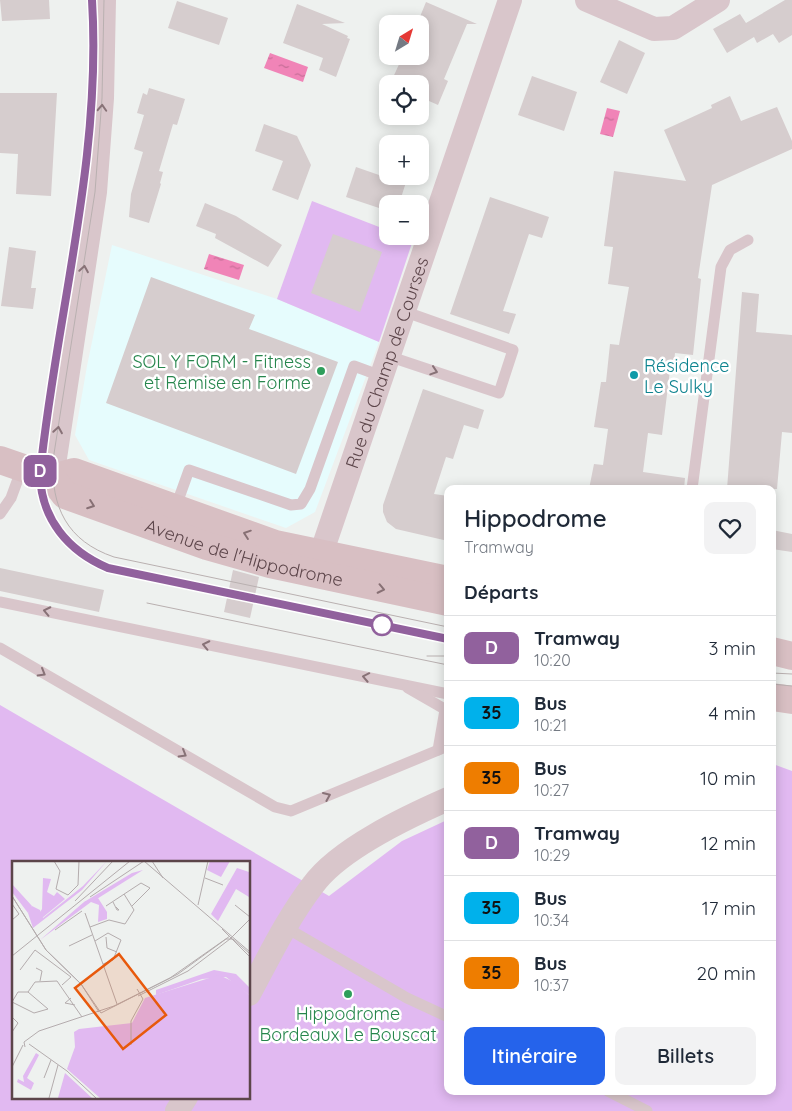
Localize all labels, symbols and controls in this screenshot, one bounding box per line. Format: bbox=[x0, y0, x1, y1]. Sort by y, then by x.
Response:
north arrow bbox=[379, 15, 429, 65]
map controls bbox=[379, 15, 429, 245]
button: locate bbox=[379, 75, 429, 125]
one-way arrow bbox=[96, 104, 107, 112]
button: + bbox=[379, 135, 429, 185]
button: − bbox=[379, 195, 429, 245]
street label: Rue du Champ de Courses bbox=[340, 254, 433, 471]
one-way arrow bbox=[78, 265, 89, 273]
place label: SOL Y FORM - Fitness et Remise en Forme bbox=[132, 350, 311, 394]
place label: Résidence Le Sulky bbox=[644, 354, 729, 398]
marker: SOL Y FORM - Fitness et Remise en Forme bbox=[315, 365, 327, 377]
one-way arrow bbox=[429, 366, 438, 376]
marker: Résidence Le Sulky bbox=[628, 369, 640, 381]
one-way arrow bbox=[52, 425, 63, 433]
line badge: D bbox=[24, 455, 56, 487]
text: D bbox=[34, 459, 46, 482]
one-way arrow bbox=[86, 499, 94, 509]
button: heart bbox=[704, 502, 756, 554]
text: Hippodrome bbox=[464, 503, 607, 533]
street label: Avenue de l'Hippodrome bbox=[142, 513, 345, 591]
one-way arrow bbox=[243, 530, 251, 540]
text: Tramway bbox=[464, 537, 534, 557]
text: Départs bbox=[464, 580, 538, 604]
one-way arrow bbox=[376, 583, 385, 593]
one-way arrow bbox=[43, 606, 52, 617]
unlabelled marker bbox=[371, 614, 393, 636]
text: Tramway bbox=[534, 626, 620, 650]
text: D bbox=[485, 636, 498, 659]
text: 3 min bbox=[708, 636, 756, 660]
one-way arrow bbox=[202, 640, 211, 650]
text: 10:20 bbox=[534, 650, 571, 670]
one-way arrow bbox=[37, 666, 46, 676]
one-way arrow bbox=[361, 672, 370, 682]
text: Bus bbox=[534, 691, 567, 715]
text: 35 bbox=[481, 701, 502, 724]
text: 4 min bbox=[708, 701, 756, 725]
text: 10:21 bbox=[534, 715, 567, 735]
one-way arrow bbox=[177, 748, 186, 758]
text: Bus bbox=[534, 756, 567, 780]
text: 35 bbox=[481, 766, 502, 789]
text: 10 min bbox=[700, 766, 756, 790]
text: 10:27 bbox=[534, 780, 569, 800]
one-way arrow bbox=[322, 792, 331, 803]
text: Tramway bbox=[534, 821, 620, 845]
text: D bbox=[485, 831, 498, 854]
text: 12 min bbox=[701, 831, 756, 855]
text: 10:29 bbox=[534, 845, 570, 865]
inset map bbox=[12, 861, 250, 1098]
text: Bus bbox=[534, 886, 567, 910]
text: 35 bbox=[481, 896, 502, 919]
text: 17 min bbox=[702, 896, 756, 920]
text: 10:34 bbox=[534, 910, 569, 930]
text: Bus bbox=[534, 951, 567, 975]
text: 35 bbox=[481, 961, 502, 984]
text: 20 min bbox=[697, 961, 756, 985]
text: 10:37 bbox=[534, 975, 569, 995]
marker: Hippodrome Bordeaux Le Bouscat bbox=[342, 988, 354, 1000]
place label: Hippodrome Bordeaux Le Bouscat bbox=[259, 1002, 437, 1046]
button: Itinéraire bbox=[464, 1027, 605, 1085]
button: Billets bbox=[615, 1027, 756, 1085]

